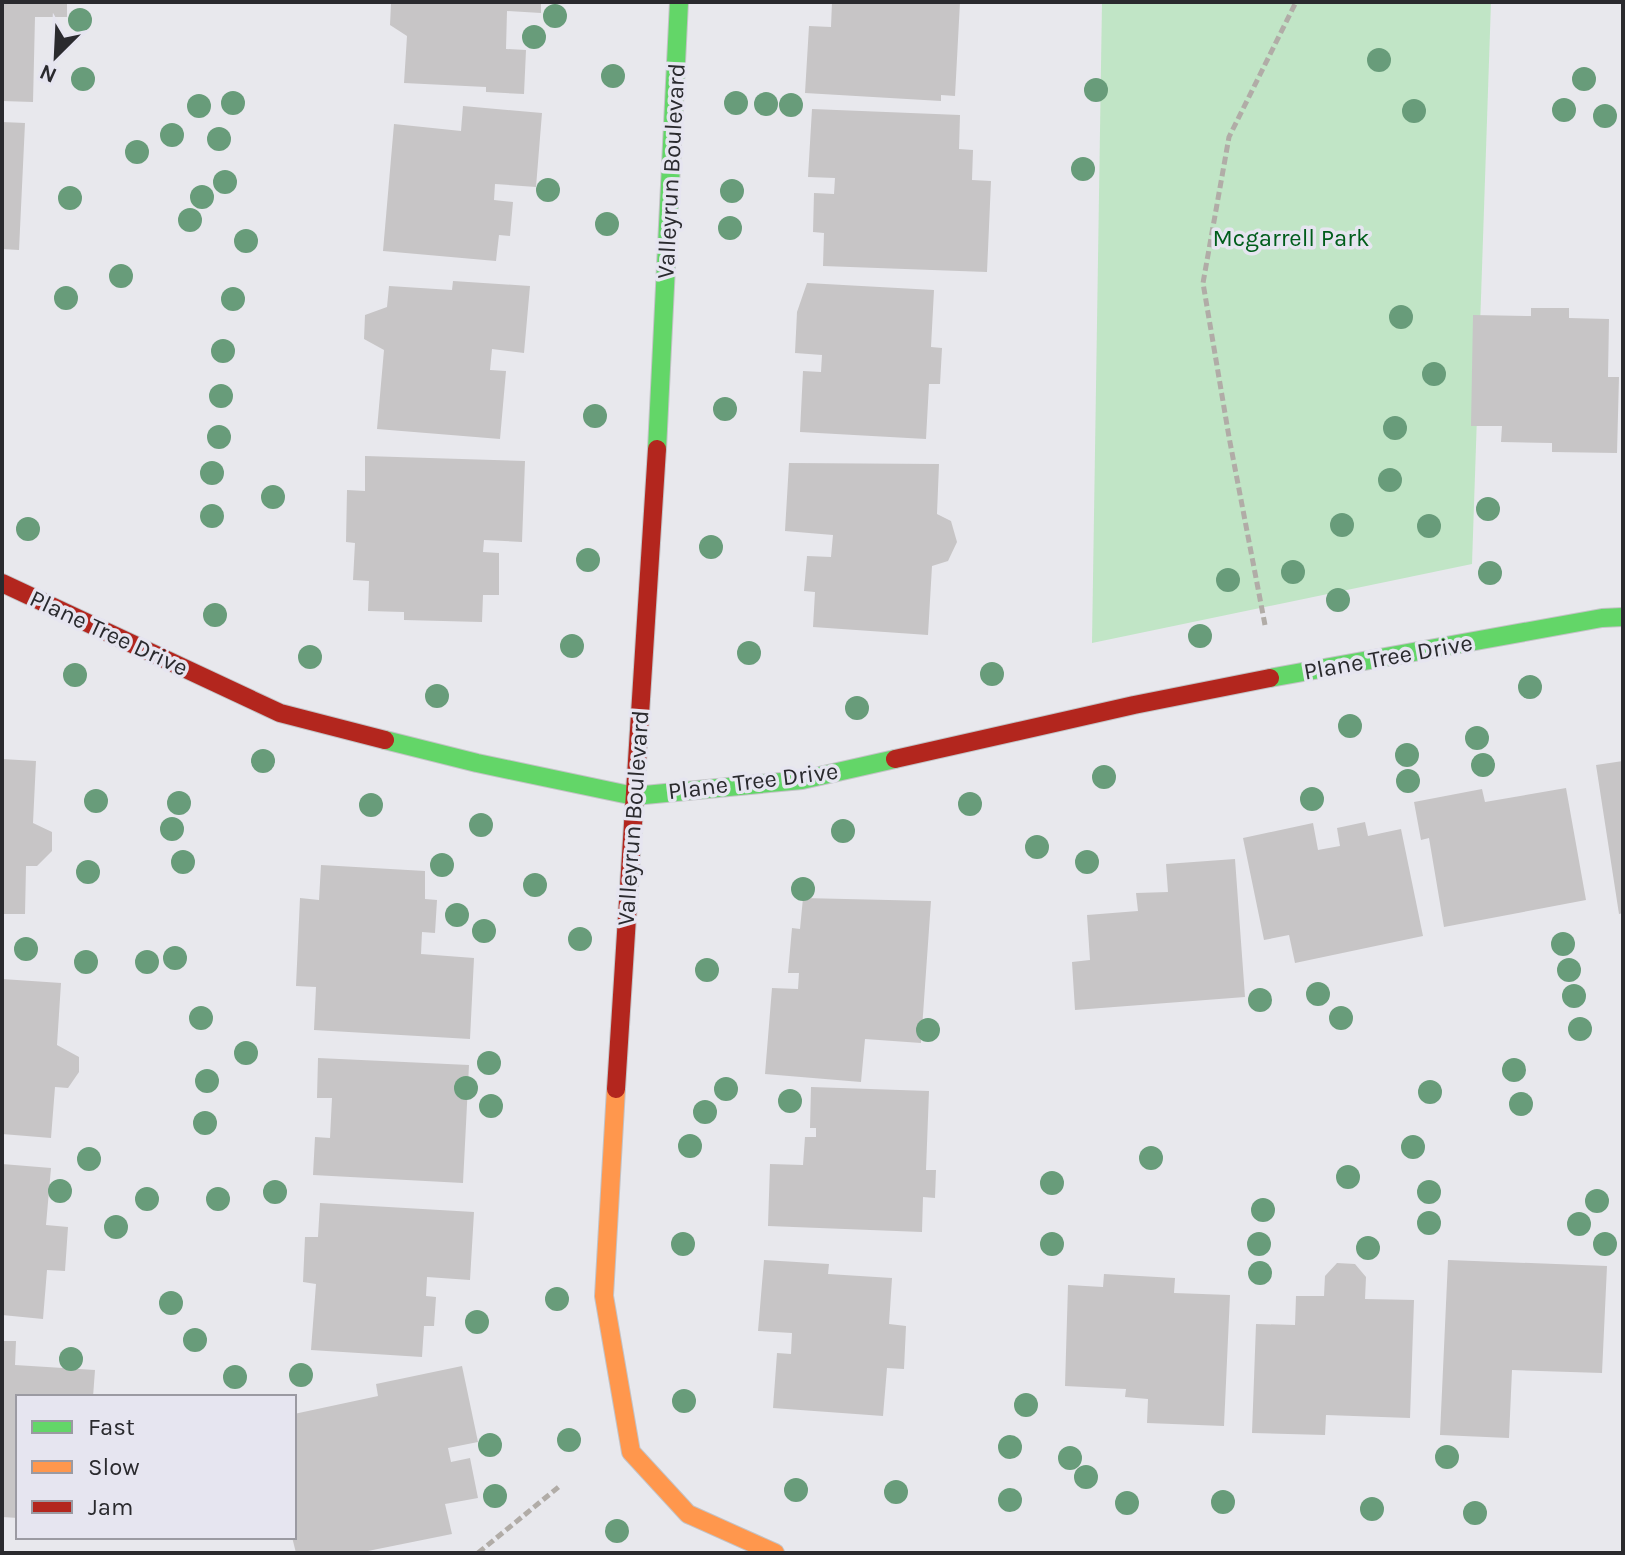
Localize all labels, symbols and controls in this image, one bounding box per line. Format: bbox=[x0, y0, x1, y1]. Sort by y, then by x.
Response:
north arrow bbox=[16, 16, 96, 96]
text: N bbox=[36, 58, 61, 88]
street label: Valleyrun Boulevard bbox=[651, 62, 691, 280]
park label: Mcgarrell Park bbox=[1213, 224, 1370, 252]
street label: Plane Tree Drive bbox=[26, 584, 192, 682]
street label: Plane Tree Drive bbox=[1301, 628, 1475, 686]
street label: Valleyrun Boulevard bbox=[611, 709, 655, 927]
street label: Plane Tree Drive bbox=[666, 757, 840, 805]
legend bbox=[16, 1395, 296, 1539]
text: Fast bbox=[88, 1413, 135, 1441]
text: Slow bbox=[88, 1453, 140, 1481]
text: Jam bbox=[88, 1493, 133, 1521]

